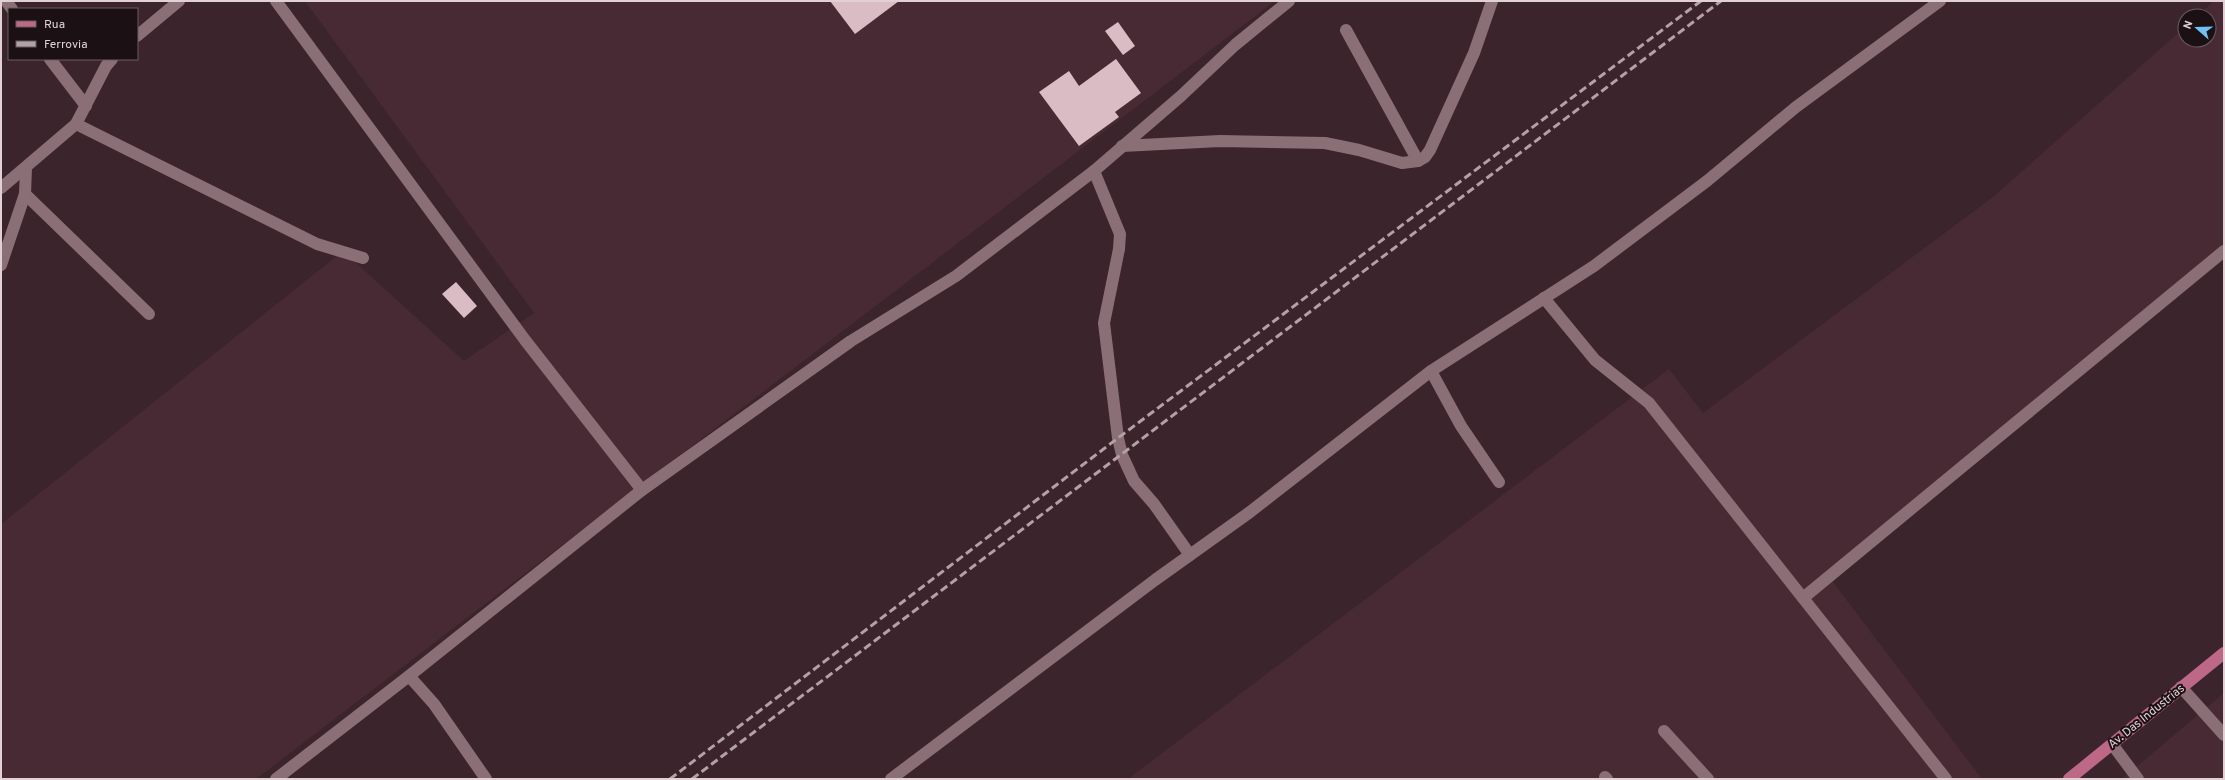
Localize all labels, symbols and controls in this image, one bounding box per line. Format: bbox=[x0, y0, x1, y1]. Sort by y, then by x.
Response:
legend bbox=[8, 8, 138, 60]
north arrow bbox=[2177, 8, 2217, 48]
text: Rua bbox=[44, 17, 65, 33]
text: N bbox=[2181, 19, 2196, 31]
text: Ferrovia bbox=[44, 37, 87, 53]
street label: Av. Das Industrias bbox=[2105, 681, 2188, 753]

